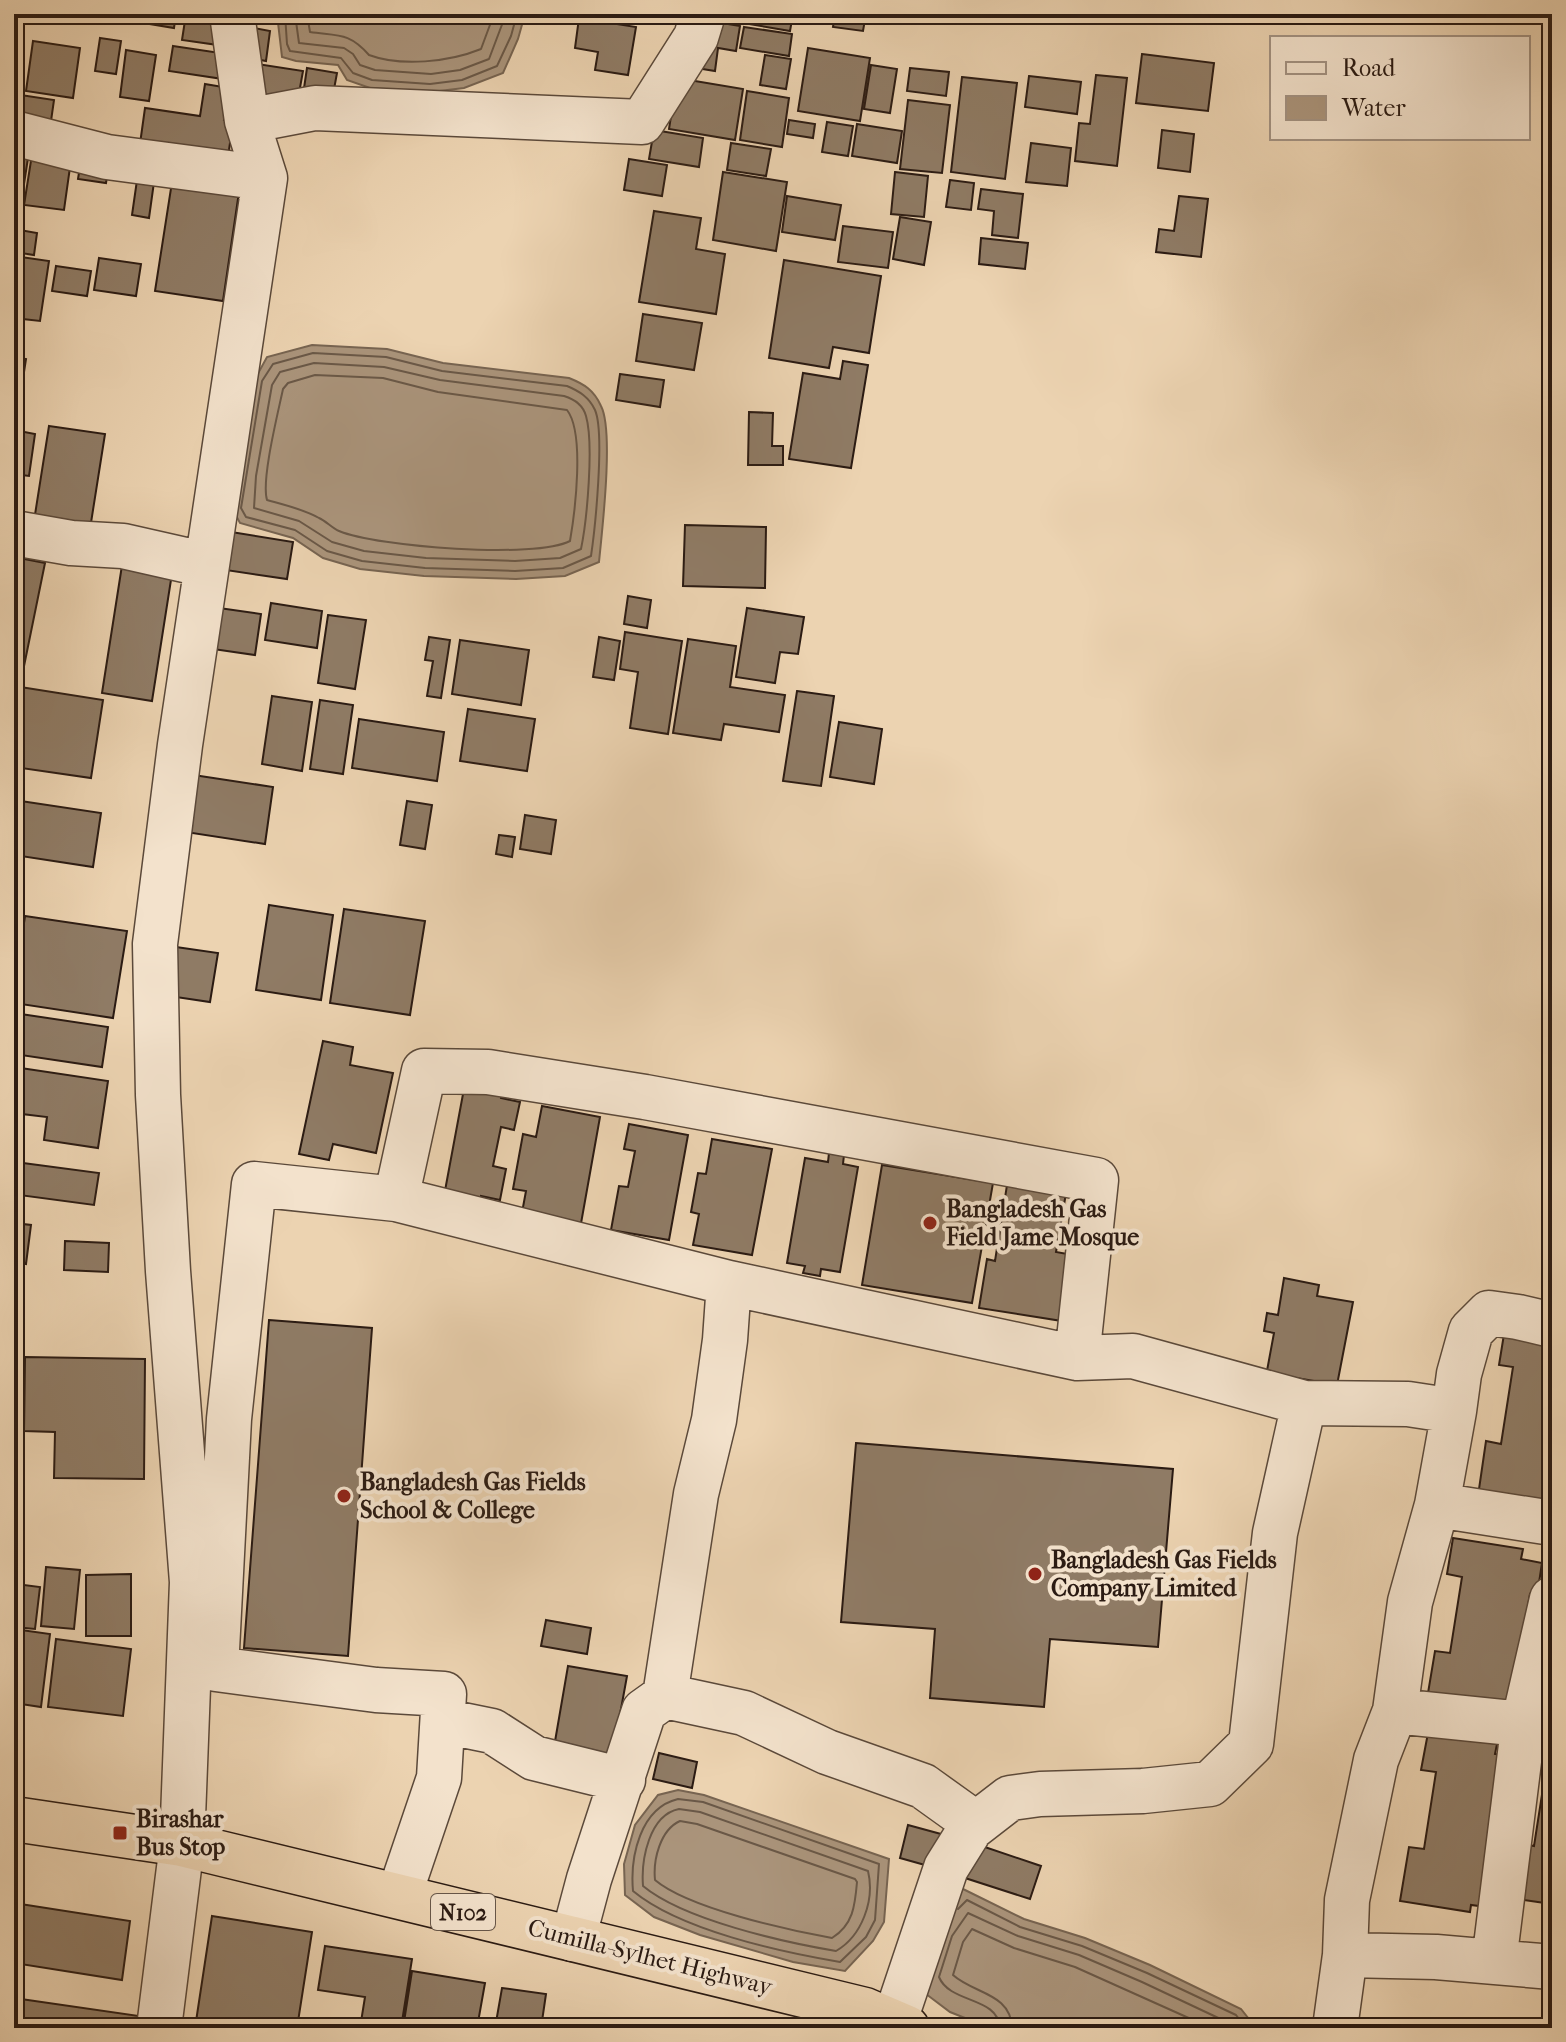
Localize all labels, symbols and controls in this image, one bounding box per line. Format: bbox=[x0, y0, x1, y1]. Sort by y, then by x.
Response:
legend bbox=[1270, 36, 1530, 140]
text: Road bbox=[1342, 54, 1396, 82]
text: Water bbox=[1341, 94, 1406, 122]
place label: Bangladesh Gas Field Jame Mosque bbox=[945, 1195, 1139, 1251]
marker: Bangladesh Gas Field Jame Mosque bbox=[921, 1214, 939, 1232]
place label: Bangladesh Gas Fields School & College bbox=[360, 1468, 586, 1524]
marker: Bangladesh Gas Fields School & College bbox=[335, 1487, 353, 1505]
place label: Bangladesh Gas Fields Company Limited bbox=[1051, 1546, 1277, 1602]
marker: Bangladesh Gas Fields Company Limited bbox=[1026, 1565, 1044, 1583]
place label: Birashar Bus Stop bbox=[136, 1805, 225, 1861]
marker: Birashar Bus Stop bbox=[111, 1824, 129, 1842]
road number: N102 bbox=[431, 1894, 495, 1930]
street label: Cumilla-Sylhet Highway bbox=[525, 1913, 776, 2001]

